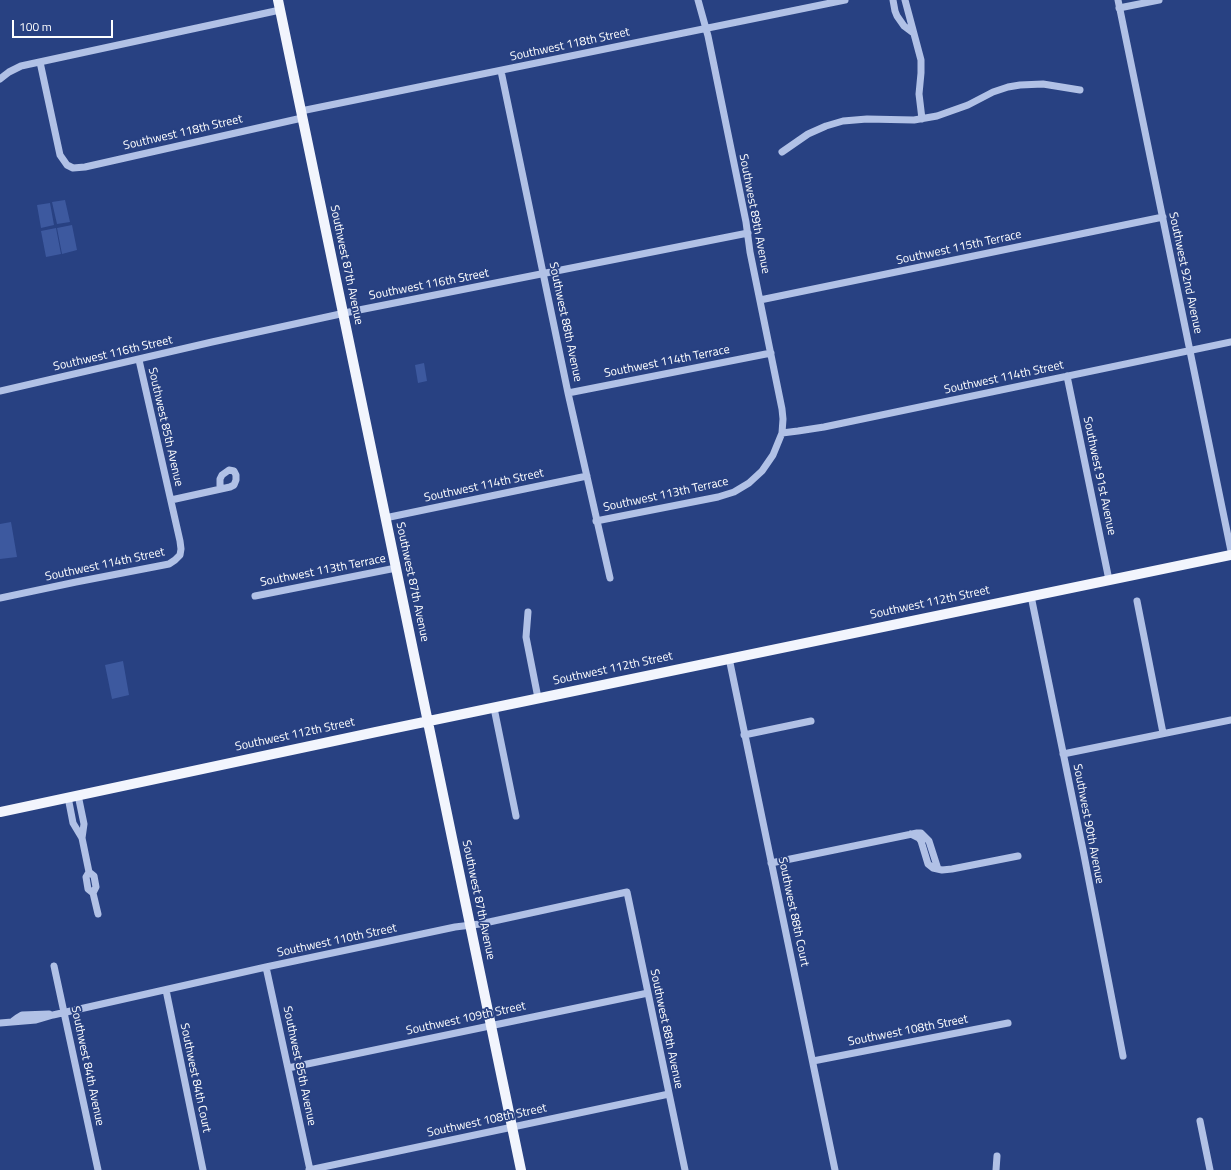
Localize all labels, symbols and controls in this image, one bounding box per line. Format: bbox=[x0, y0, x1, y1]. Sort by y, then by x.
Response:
scale bar bbox=[14, 12, 115, 38]
text: 100 m bbox=[19, 17, 52, 36]
street label: Southwest 118th Street bbox=[509, 25, 631, 65]
street label: Southwest 118th Street bbox=[122, 112, 244, 154]
street label: Southwest 89th Avenue bbox=[735, 153, 773, 275]
street label: Southwest 87th Avenue bbox=[326, 204, 366, 326]
street label: Southwest 92nd Avenue bbox=[1165, 211, 1205, 335]
street label: Southwest 115th Terrace bbox=[895, 228, 1023, 268]
street label: Southwest 88th Avenue bbox=[545, 261, 585, 383]
street label: Southwest 116th Street bbox=[368, 266, 490, 304]
street label: Southwest 116th Street bbox=[52, 333, 174, 375]
street label: Southwest 114th Terrace bbox=[603, 343, 731, 381]
street label: Southwest 114th Street bbox=[943, 358, 1065, 398]
street label: Southwest 85th Avenue bbox=[144, 366, 186, 488]
street label: Southwest 91st Avenue bbox=[1079, 415, 1119, 537]
street label: Southwest 114th Street bbox=[423, 466, 545, 506]
street label: Southwest 113th Terrace bbox=[602, 475, 730, 515]
street label: Southwest 87th Avenue bbox=[392, 521, 432, 643]
street label: Southwest 114th Street bbox=[44, 545, 166, 585]
street label: Southwest 113th Terrace bbox=[259, 552, 387, 590]
street label: Southwest 112th Street bbox=[869, 583, 991, 623]
street label: Southwest 112th Street bbox=[552, 649, 674, 689]
street label: Southwest 112th Street bbox=[234, 715, 356, 755]
street label: Southwest 90th Avenue bbox=[1069, 763, 1107, 885]
street label: Southwest 87th Avenue bbox=[458, 839, 498, 961]
street label: Southwest 88th Court bbox=[774, 856, 812, 968]
street label: Southwest 110th Street bbox=[276, 921, 398, 961]
street label: Southwest 88th Avenue bbox=[646, 968, 686, 1090]
street label: Southwest 109th Street bbox=[405, 999, 527, 1039]
street label: Southwest 84th Avenue bbox=[67, 1005, 107, 1127]
street label: Southwest 85th Avenue bbox=[279, 1005, 319, 1127]
street label: Southwest 108th Street bbox=[847, 1012, 969, 1050]
street label: Southwest 84th Court bbox=[176, 1022, 214, 1134]
street label: Southwest 108th Street bbox=[426, 1101, 548, 1141]

